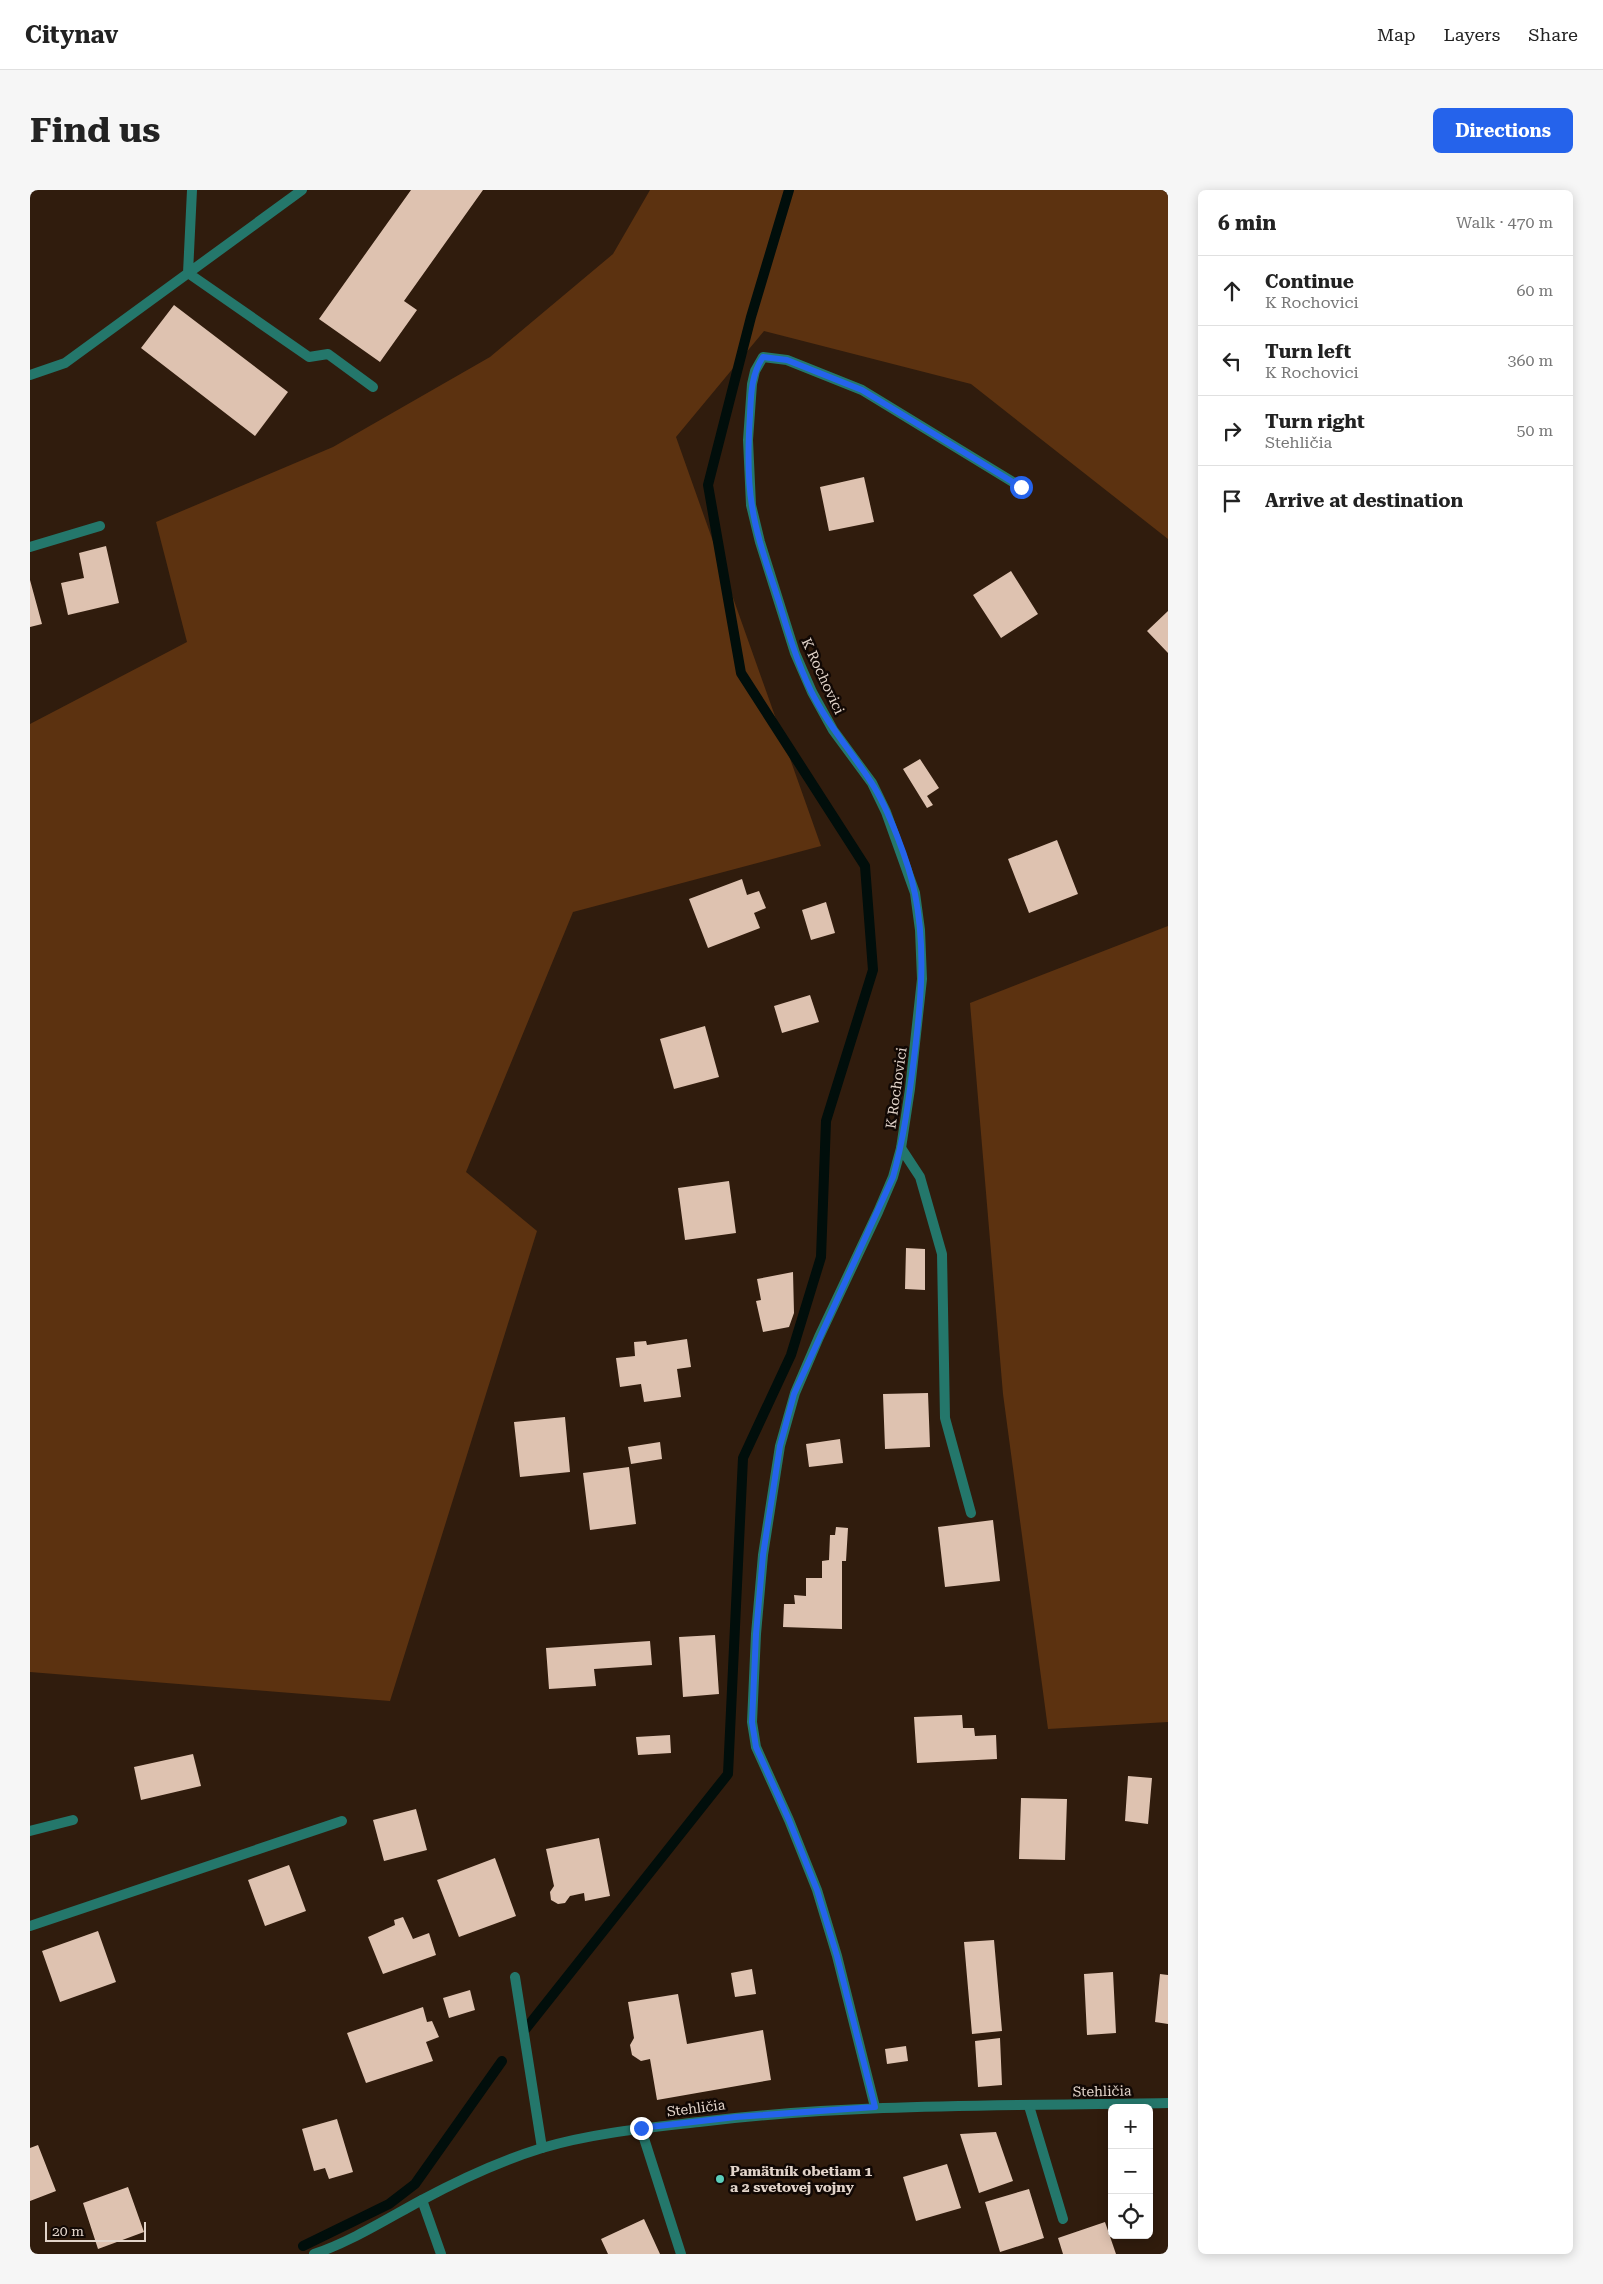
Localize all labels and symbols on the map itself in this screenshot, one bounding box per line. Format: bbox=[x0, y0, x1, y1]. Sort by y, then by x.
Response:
route start bbox=[1010, 476, 1033, 499]
street label: K Rochovici bbox=[798, 636, 848, 717]
street label: K Rochovici bbox=[882, 1046, 910, 1130]
street label: Stehličia bbox=[1072, 2082, 1132, 2100]
street label: Stehličia bbox=[666, 2096, 727, 2120]
route end bbox=[630, 2117, 653, 2140]
place label: Pamätník obetiam 1 a 2 svetovej vojny bbox=[730, 2163, 872, 2195]
marker: Pamätník obetiam 1 a 2 svetovej vojny bbox=[714, 2173, 726, 2185]
scale bar bbox=[45, 2219, 146, 2242]

